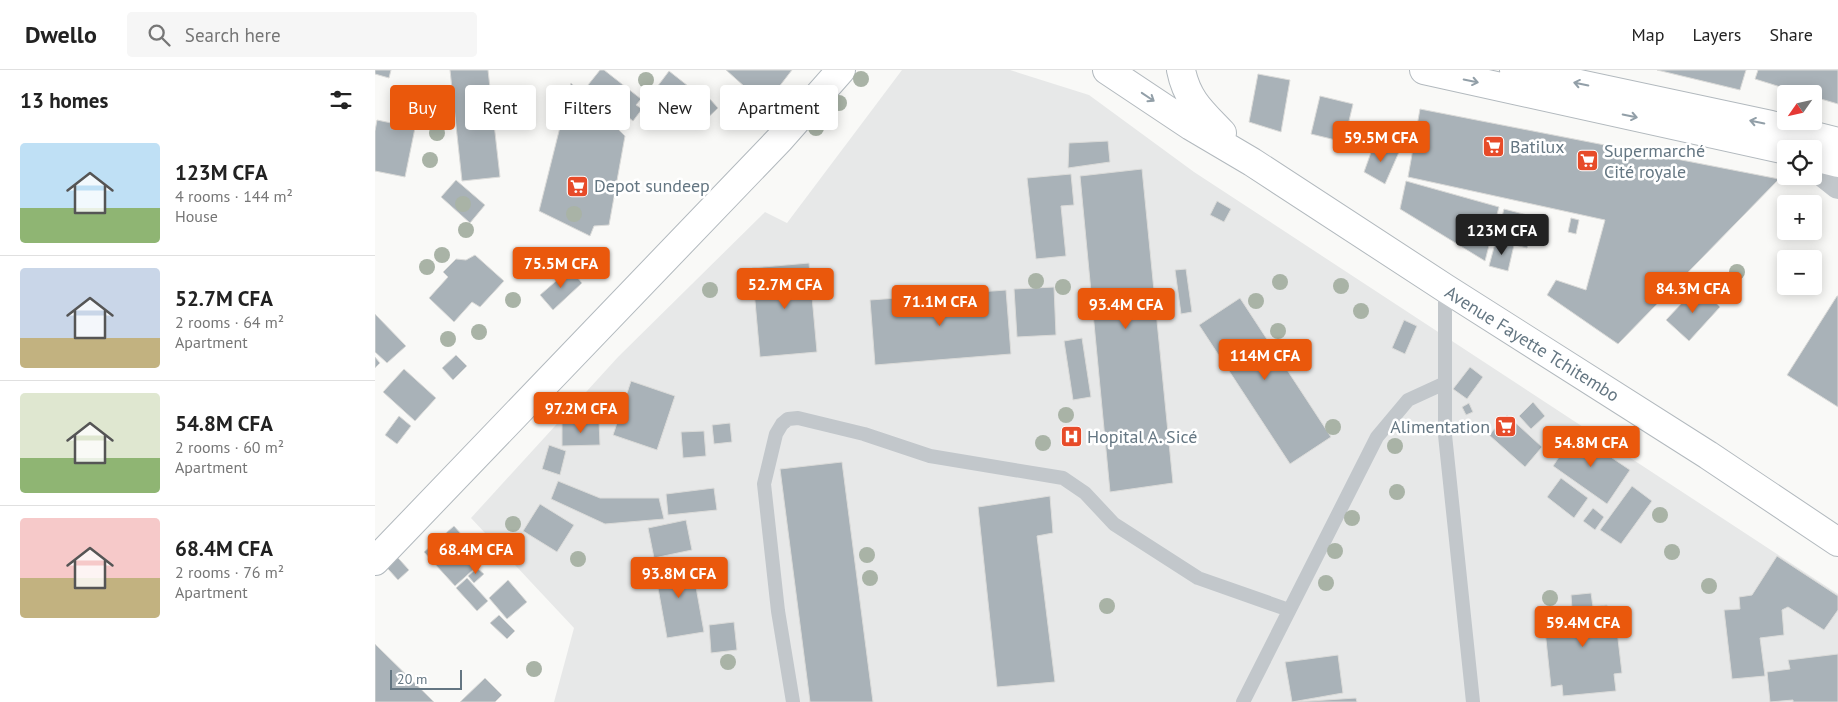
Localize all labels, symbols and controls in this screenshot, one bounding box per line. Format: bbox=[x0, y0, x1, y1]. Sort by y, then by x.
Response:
search box bbox=[127, 12, 477, 57]
text: Dwello bbox=[25, 19, 97, 50]
icon: search bbox=[145, 21, 173, 49]
text: Search here bbox=[185, 23, 281, 47]
text: Map bbox=[1632, 23, 1664, 46]
text: Layers bbox=[1692, 23, 1741, 46]
text: Share bbox=[1769, 23, 1813, 46]
one-way arrow bbox=[1463, 77, 1479, 86]
one-way arrow bbox=[1573, 79, 1589, 88]
chip: Buy bbox=[390, 85, 455, 130]
chip: Rent bbox=[465, 85, 536, 130]
chip: Filters bbox=[546, 85, 630, 130]
chip: New bbox=[640, 85, 710, 130]
chip: Apartment bbox=[720, 85, 838, 130]
north arrow bbox=[1777, 85, 1823, 130]
map controls bbox=[1777, 85, 1822, 295]
icon: filters bbox=[327, 86, 355, 114]
text: 13 homes bbox=[20, 87, 108, 114]
one-way arrow bbox=[1141, 92, 1155, 102]
one-way arrow bbox=[1621, 112, 1637, 121]
one-way arrow bbox=[1749, 117, 1765, 126]
pin: 59.5M CFA bbox=[1324, 121, 1438, 163]
text: 59.5M CFA bbox=[1344, 127, 1418, 147]
supermarket icon: Batilux bbox=[1482, 135, 1506, 159]
place label: Batilux bbox=[1510, 135, 1565, 158]
place label: Supermarché Cité royale bbox=[1604, 139, 1705, 183]
button: locate bbox=[1777, 140, 1822, 185]
supermarket icon: Supermarché Cité royale bbox=[1576, 149, 1600, 173]
text: 123M CFA bbox=[175, 159, 268, 186]
icon: home bbox=[60, 163, 120, 223]
supermarket icon: Depot sundeep bbox=[566, 174, 590, 198]
place label: Depot sundeep bbox=[594, 174, 710, 197]
text: 4 rooms · 144 m² bbox=[175, 186, 293, 206]
button: + bbox=[1777, 195, 1822, 240]
text: House bbox=[175, 206, 218, 226]
pin: 123M CFA bbox=[1450, 214, 1554, 256]
text: 123M CFA bbox=[1467, 220, 1537, 240]
pin: 75.5M CFA bbox=[504, 246, 618, 289]
button: − bbox=[1777, 250, 1822, 295]
text: 75.5M CFA bbox=[524, 253, 598, 273]
pin: 52.7M CFA bbox=[728, 268, 842, 310]
pin: 84.3M CFA bbox=[1636, 272, 1750, 314]
text: 52.7M CFA bbox=[748, 274, 822, 294]
text: 84.3M CFA bbox=[1656, 278, 1730, 298]
street label: Avenue Fayette Tchitembo bbox=[1441, 280, 1624, 407]
pin: 71.1M CFA bbox=[883, 284, 997, 327]
text: 52.7M CFA bbox=[175, 285, 273, 312]
icon: home bbox=[60, 288, 120, 348]
pin: 93.4M CFA bbox=[1069, 288, 1183, 330]
text: 71.1M CFA bbox=[903, 291, 977, 311]
text: 93.4M CFA bbox=[1089, 294, 1163, 314]
text: 2 rooms · 64 m² bbox=[175, 312, 284, 332]
text: Apartment bbox=[175, 332, 248, 352]
pin: 114M CFA bbox=[1213, 338, 1317, 381]
text: 114M CFA bbox=[1230, 345, 1300, 365]
pin: 97.2M CFA bbox=[524, 392, 638, 434]
text: 97.2M CFA bbox=[545, 398, 617, 418]
text: 54.8M CFA bbox=[175, 410, 273, 437]
icon: home bbox=[60, 413, 120, 473]
place label: Alimentation bbox=[1390, 415, 1490, 438]
supermarket icon: Alimentation bbox=[1494, 415, 1518, 439]
hospital icon: Hopital A. Sicé bbox=[1059, 425, 1083, 449]
place label: Hopital A. Sicé bbox=[1087, 425, 1197, 448]
pin: 54.8M CFA bbox=[1534, 426, 1648, 468]
text: 54.8M CFA bbox=[1554, 432, 1628, 452]
text: 2 rooms · 60 m² bbox=[175, 437, 284, 457]
text: Apartment bbox=[175, 457, 248, 477]
pin: 68.4M CFA bbox=[419, 532, 533, 575]
text: 68.4M CFA bbox=[175, 535, 273, 562]
icon: home bbox=[60, 538, 120, 598]
text: 68.4M CFA bbox=[439, 539, 513, 559]
pin: 93.8M CFA bbox=[622, 556, 736, 599]
text: 2 rooms · 76 m² bbox=[175, 562, 284, 582]
text: 93.8M CFA bbox=[642, 563, 716, 583]
text: Apartment bbox=[175, 582, 248, 602]
pin: 59.4M CFA bbox=[1526, 606, 1640, 648]
text: 59.4M CFA bbox=[1546, 612, 1620, 632]
scale bar bbox=[390, 667, 463, 690]
text: 20 m bbox=[397, 670, 427, 688]

